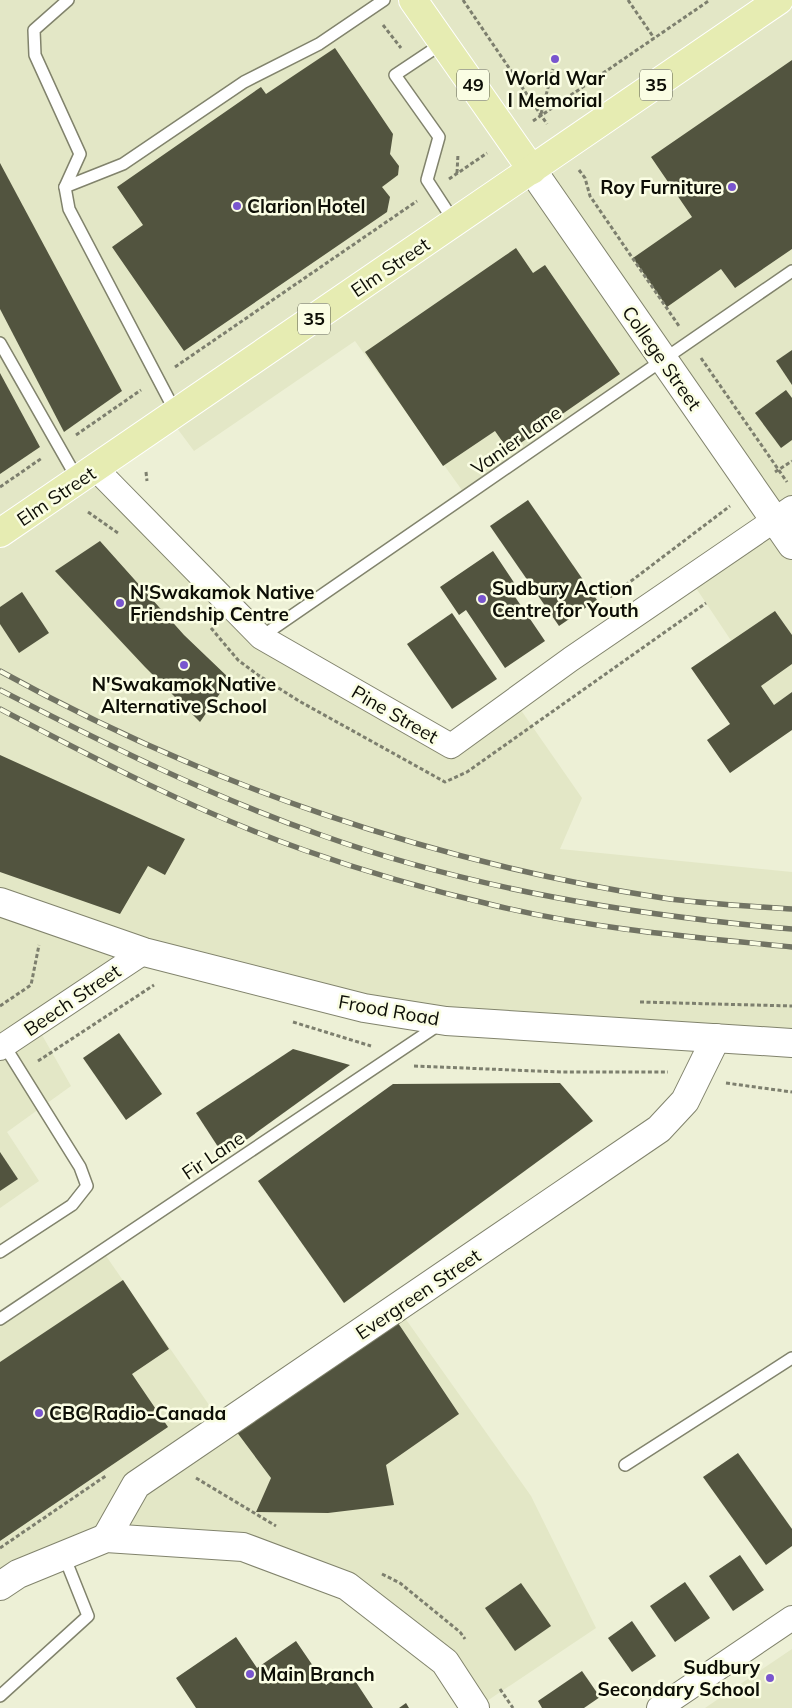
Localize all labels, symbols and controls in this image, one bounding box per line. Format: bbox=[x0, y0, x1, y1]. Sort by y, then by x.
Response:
marker: World War I Memorial bbox=[549, 53, 561, 65]
place label: World War I Memorial bbox=[505, 66, 606, 112]
road number: 49 bbox=[457, 70, 489, 100]
road number: 35 bbox=[640, 70, 672, 100]
place label: Roy Furniture bbox=[600, 175, 722, 199]
marker: Roy Furniture bbox=[726, 181, 738, 193]
place label: Clarion Hotel bbox=[247, 194, 365, 218]
marker: Clarion Hotel bbox=[231, 200, 243, 212]
street label: Elm Street bbox=[346, 232, 434, 302]
street label: College Street bbox=[617, 301, 707, 415]
road number: 35 bbox=[298, 304, 330, 334]
street label: Vanier Lane bbox=[466, 400, 566, 480]
street label: Elm Street bbox=[12, 461, 100, 531]
place label: Sudbury Action Centre for Youth bbox=[492, 576, 639, 622]
place label: N'Swakamok Native Friendship Centre bbox=[130, 580, 314, 626]
marker: Sudbury Action Centre for Youth bbox=[476, 593, 488, 605]
marker: N'Swakamok Native Friendship Centre bbox=[114, 597, 126, 609]
marker: N'Swakamok Native Alternative School bbox=[178, 659, 190, 671]
place label: N'Swakamok Native Alternative School bbox=[92, 672, 276, 718]
street label: Pine Street bbox=[347, 680, 443, 749]
street label: Beech Street bbox=[19, 959, 125, 1041]
street label: Frood Road bbox=[337, 989, 441, 1031]
street label: Fir Lane bbox=[177, 1125, 249, 1185]
street label: Evergreen Street bbox=[351, 1243, 485, 1345]
place label: CBC Radio-Canada bbox=[49, 1401, 226, 1425]
marker: CBC Radio-Canada bbox=[33, 1407, 45, 1419]
place label: Sudbury Secondary School bbox=[597, 1655, 761, 1701]
place label: Main Branch bbox=[260, 1662, 375, 1686]
marker: Main Branch bbox=[244, 1668, 256, 1680]
marker: Sudbury Secondary School bbox=[764, 1672, 776, 1684]

